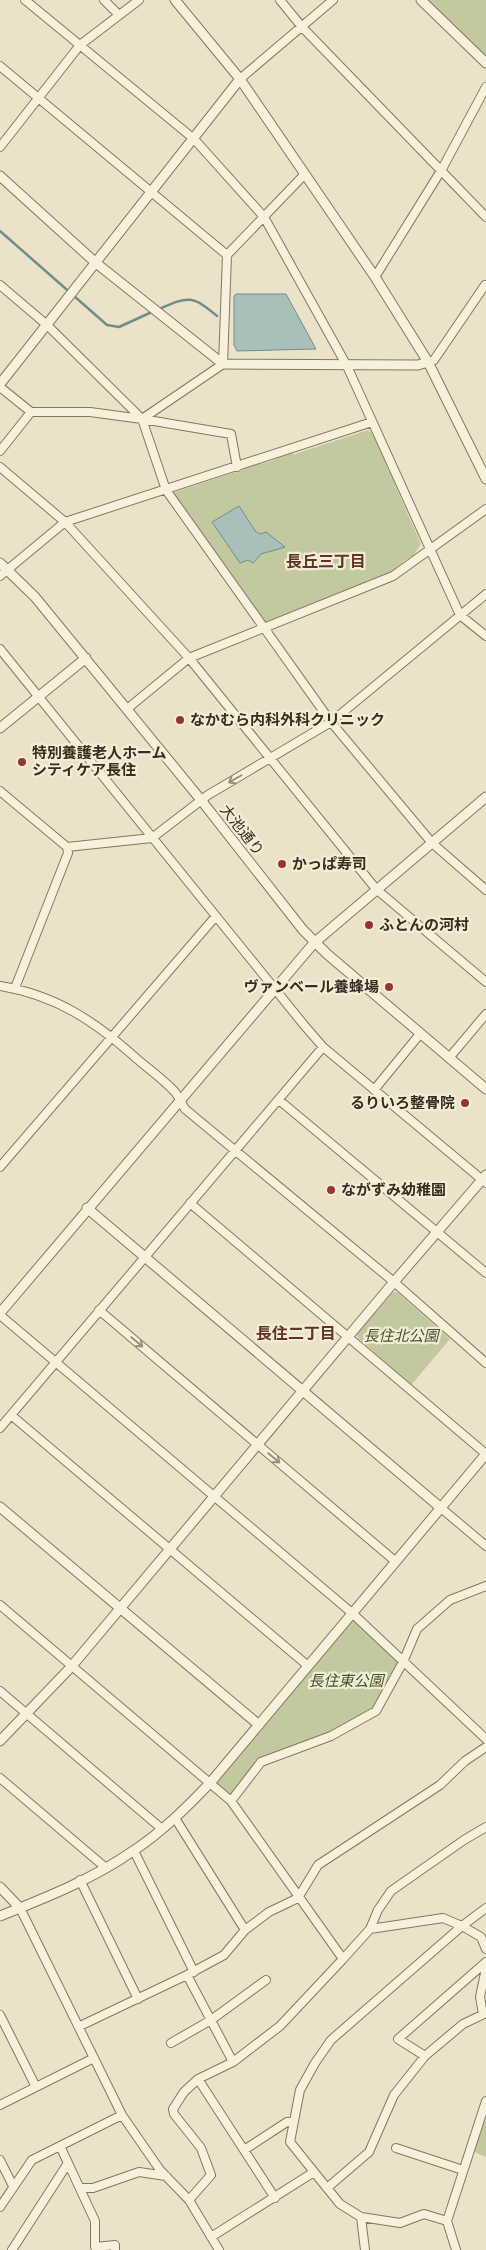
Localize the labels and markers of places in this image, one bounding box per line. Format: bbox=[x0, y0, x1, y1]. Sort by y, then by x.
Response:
place label: なかむら内科外科クリニック bbox=[190, 709, 385, 729]
marker: なかむら内科外科クリニック bbox=[174, 714, 186, 726]
place label: 特別養護老人ホーム シティケア長住 bbox=[32, 742, 167, 779]
marker: 特別養護老人ホーム シティケア長住 bbox=[16, 756, 28, 768]
place label: かっぱ寿司 bbox=[292, 853, 367, 873]
marker: かっぱ寿司 bbox=[276, 858, 288, 870]
place label: ふとんの河村 bbox=[379, 914, 469, 934]
marker: ふとんの河村 bbox=[363, 919, 375, 931]
place label: ヴァンベール養蜂場 bbox=[244, 976, 379, 996]
marker: ヴァンベール養蜂場 bbox=[383, 981, 395, 993]
place label: るりいろ整骨院 bbox=[350, 1092, 455, 1112]
marker: るりいろ整骨院 bbox=[459, 1097, 471, 1109]
place label: ながずみ幼稚園 bbox=[341, 1179, 446, 1199]
marker: ながずみ幼稚園 bbox=[325, 1184, 337, 1196]

